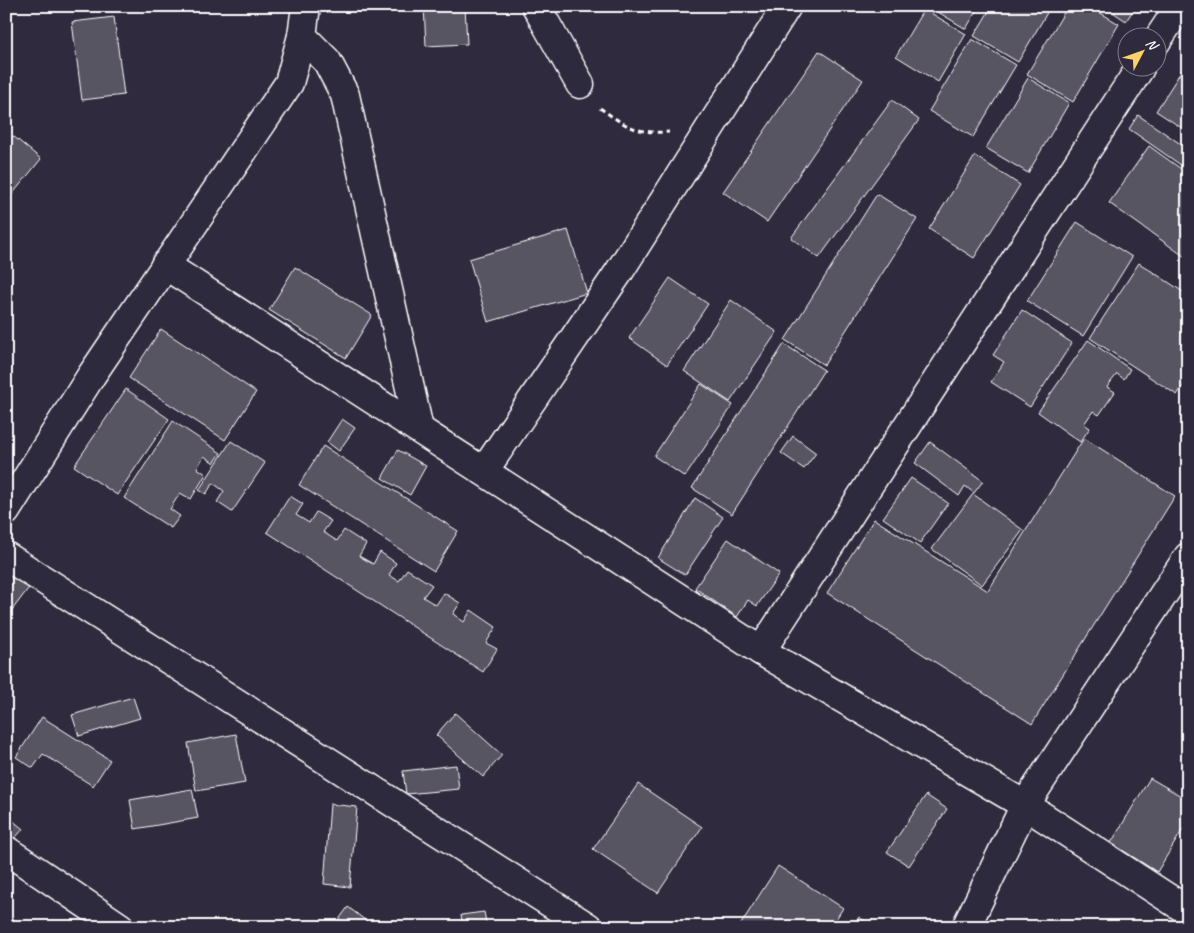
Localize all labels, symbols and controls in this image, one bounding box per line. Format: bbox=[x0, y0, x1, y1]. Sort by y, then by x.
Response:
north arrow bbox=[1116, 28, 1166, 78]
text: N bbox=[1142, 35, 1162, 54]

